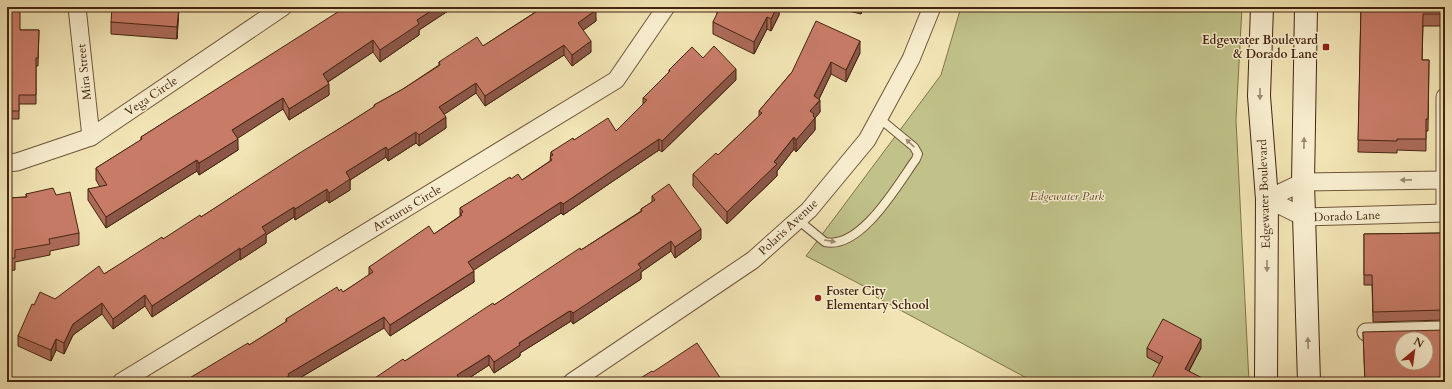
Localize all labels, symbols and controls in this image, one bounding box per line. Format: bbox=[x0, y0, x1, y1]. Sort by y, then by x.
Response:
place label: Edgewater Boulevard & Dorado Lane bbox=[1202, 32, 1318, 62]
marker: Edgewater Boulevard & Dorado Lane bbox=[1321, 42, 1331, 52]
street label: Mira Street bbox=[73, 43, 95, 101]
street label: Vega Circle bbox=[122, 73, 180, 119]
one-way arrow bbox=[1257, 88, 1263, 101]
one-way arrow bbox=[1300, 137, 1307, 149]
one-way arrow bbox=[905, 138, 915, 148]
street label: Edgewater Boulevard bbox=[1254, 138, 1274, 249]
one-way arrow bbox=[1399, 177, 1412, 183]
street label: Arcturus Circle bbox=[370, 181, 444, 235]
park label: Edgewater Park bbox=[1030, 188, 1104, 204]
street label: Polaris Avenue bbox=[755, 195, 821, 259]
street label: Dorado Lane bbox=[1313, 207, 1381, 225]
one-way arrow bbox=[823, 238, 836, 244]
one-way arrow bbox=[1263, 260, 1270, 272]
place label: Foster City Elementary School bbox=[826, 283, 929, 313]
marker: Foster City Elementary School bbox=[813, 293, 823, 303]
north arrow bbox=[1394, 331, 1434, 371]
text: N bbox=[1411, 334, 1427, 352]
one-way arrow bbox=[1305, 336, 1311, 349]

